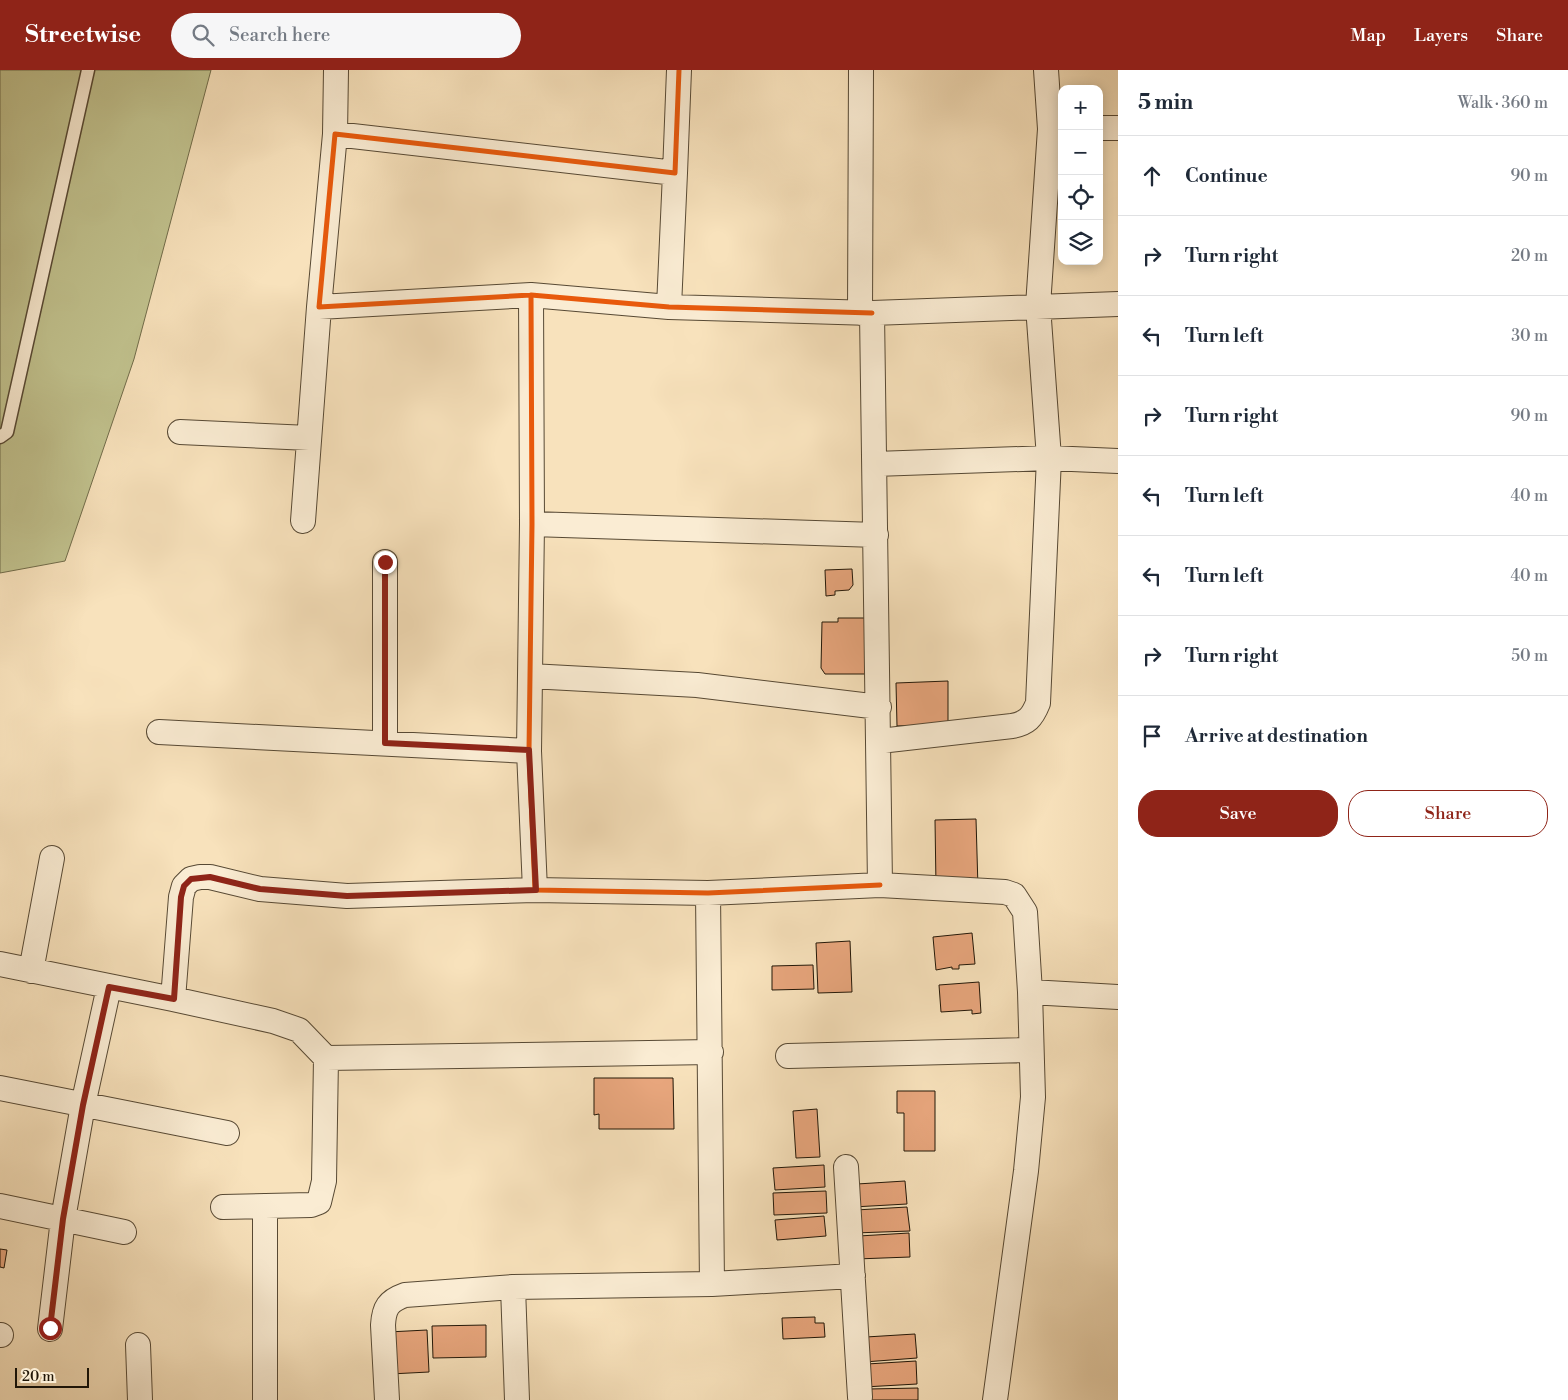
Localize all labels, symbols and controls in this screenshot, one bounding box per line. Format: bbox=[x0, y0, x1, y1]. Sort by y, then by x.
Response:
search box bbox=[171, 13, 521, 58]
text: Streetwise bbox=[25, 20, 141, 50]
icon: search bbox=[189, 21, 217, 49]
text: Search here bbox=[229, 23, 330, 47]
text: Map bbox=[1351, 24, 1386, 47]
text: Layers bbox=[1414, 24, 1468, 47]
text: Share bbox=[1496, 24, 1543, 47]
map controls bbox=[1058, 85, 1103, 265]
button: + bbox=[1058, 85, 1103, 130]
text: 5 min bbox=[1138, 90, 1193, 116]
text: Walk · 360 m bbox=[1458, 93, 1548, 113]
button: − bbox=[1058, 130, 1103, 175]
icon: ahead bbox=[1138, 162, 1166, 190]
text: Continue bbox=[1185, 164, 1268, 188]
text: 90 m bbox=[1510, 166, 1548, 186]
button: locate bbox=[1058, 175, 1103, 220]
button: layers bbox=[1058, 220, 1103, 265]
icon: right bbox=[1138, 242, 1166, 270]
text: Turn right bbox=[1185, 244, 1278, 268]
text: 20 m bbox=[1511, 246, 1548, 266]
icon: left bbox=[1138, 322, 1166, 350]
text: Turn left bbox=[1185, 324, 1264, 348]
text: 30 m bbox=[1511, 326, 1548, 346]
icon: right bbox=[1138, 402, 1166, 430]
text: Turn right bbox=[1185, 404, 1278, 428]
text: 90 m bbox=[1510, 406, 1548, 426]
icon: left bbox=[1138, 482, 1166, 510]
text: Turn left bbox=[1185, 484, 1264, 508]
text: 40 m bbox=[1511, 486, 1548, 506]
route end bbox=[374, 551, 397, 574]
icon: left bbox=[1138, 562, 1166, 590]
text: Turn left bbox=[1185, 564, 1264, 588]
text: 40 m bbox=[1511, 566, 1548, 586]
icon: right bbox=[1138, 642, 1166, 670]
text: Turn right bbox=[1185, 644, 1278, 668]
text: 50 m bbox=[1511, 646, 1548, 666]
icon: arrive bbox=[1138, 722, 1166, 750]
text: Arrive at destination bbox=[1185, 724, 1368, 748]
button: Save bbox=[1138, 790, 1338, 837]
button: Share bbox=[1348, 790, 1548, 837]
route start bbox=[39, 1317, 62, 1340]
scale bar bbox=[15, 1365, 89, 1388]
text: 20 m bbox=[22, 1368, 54, 1386]

